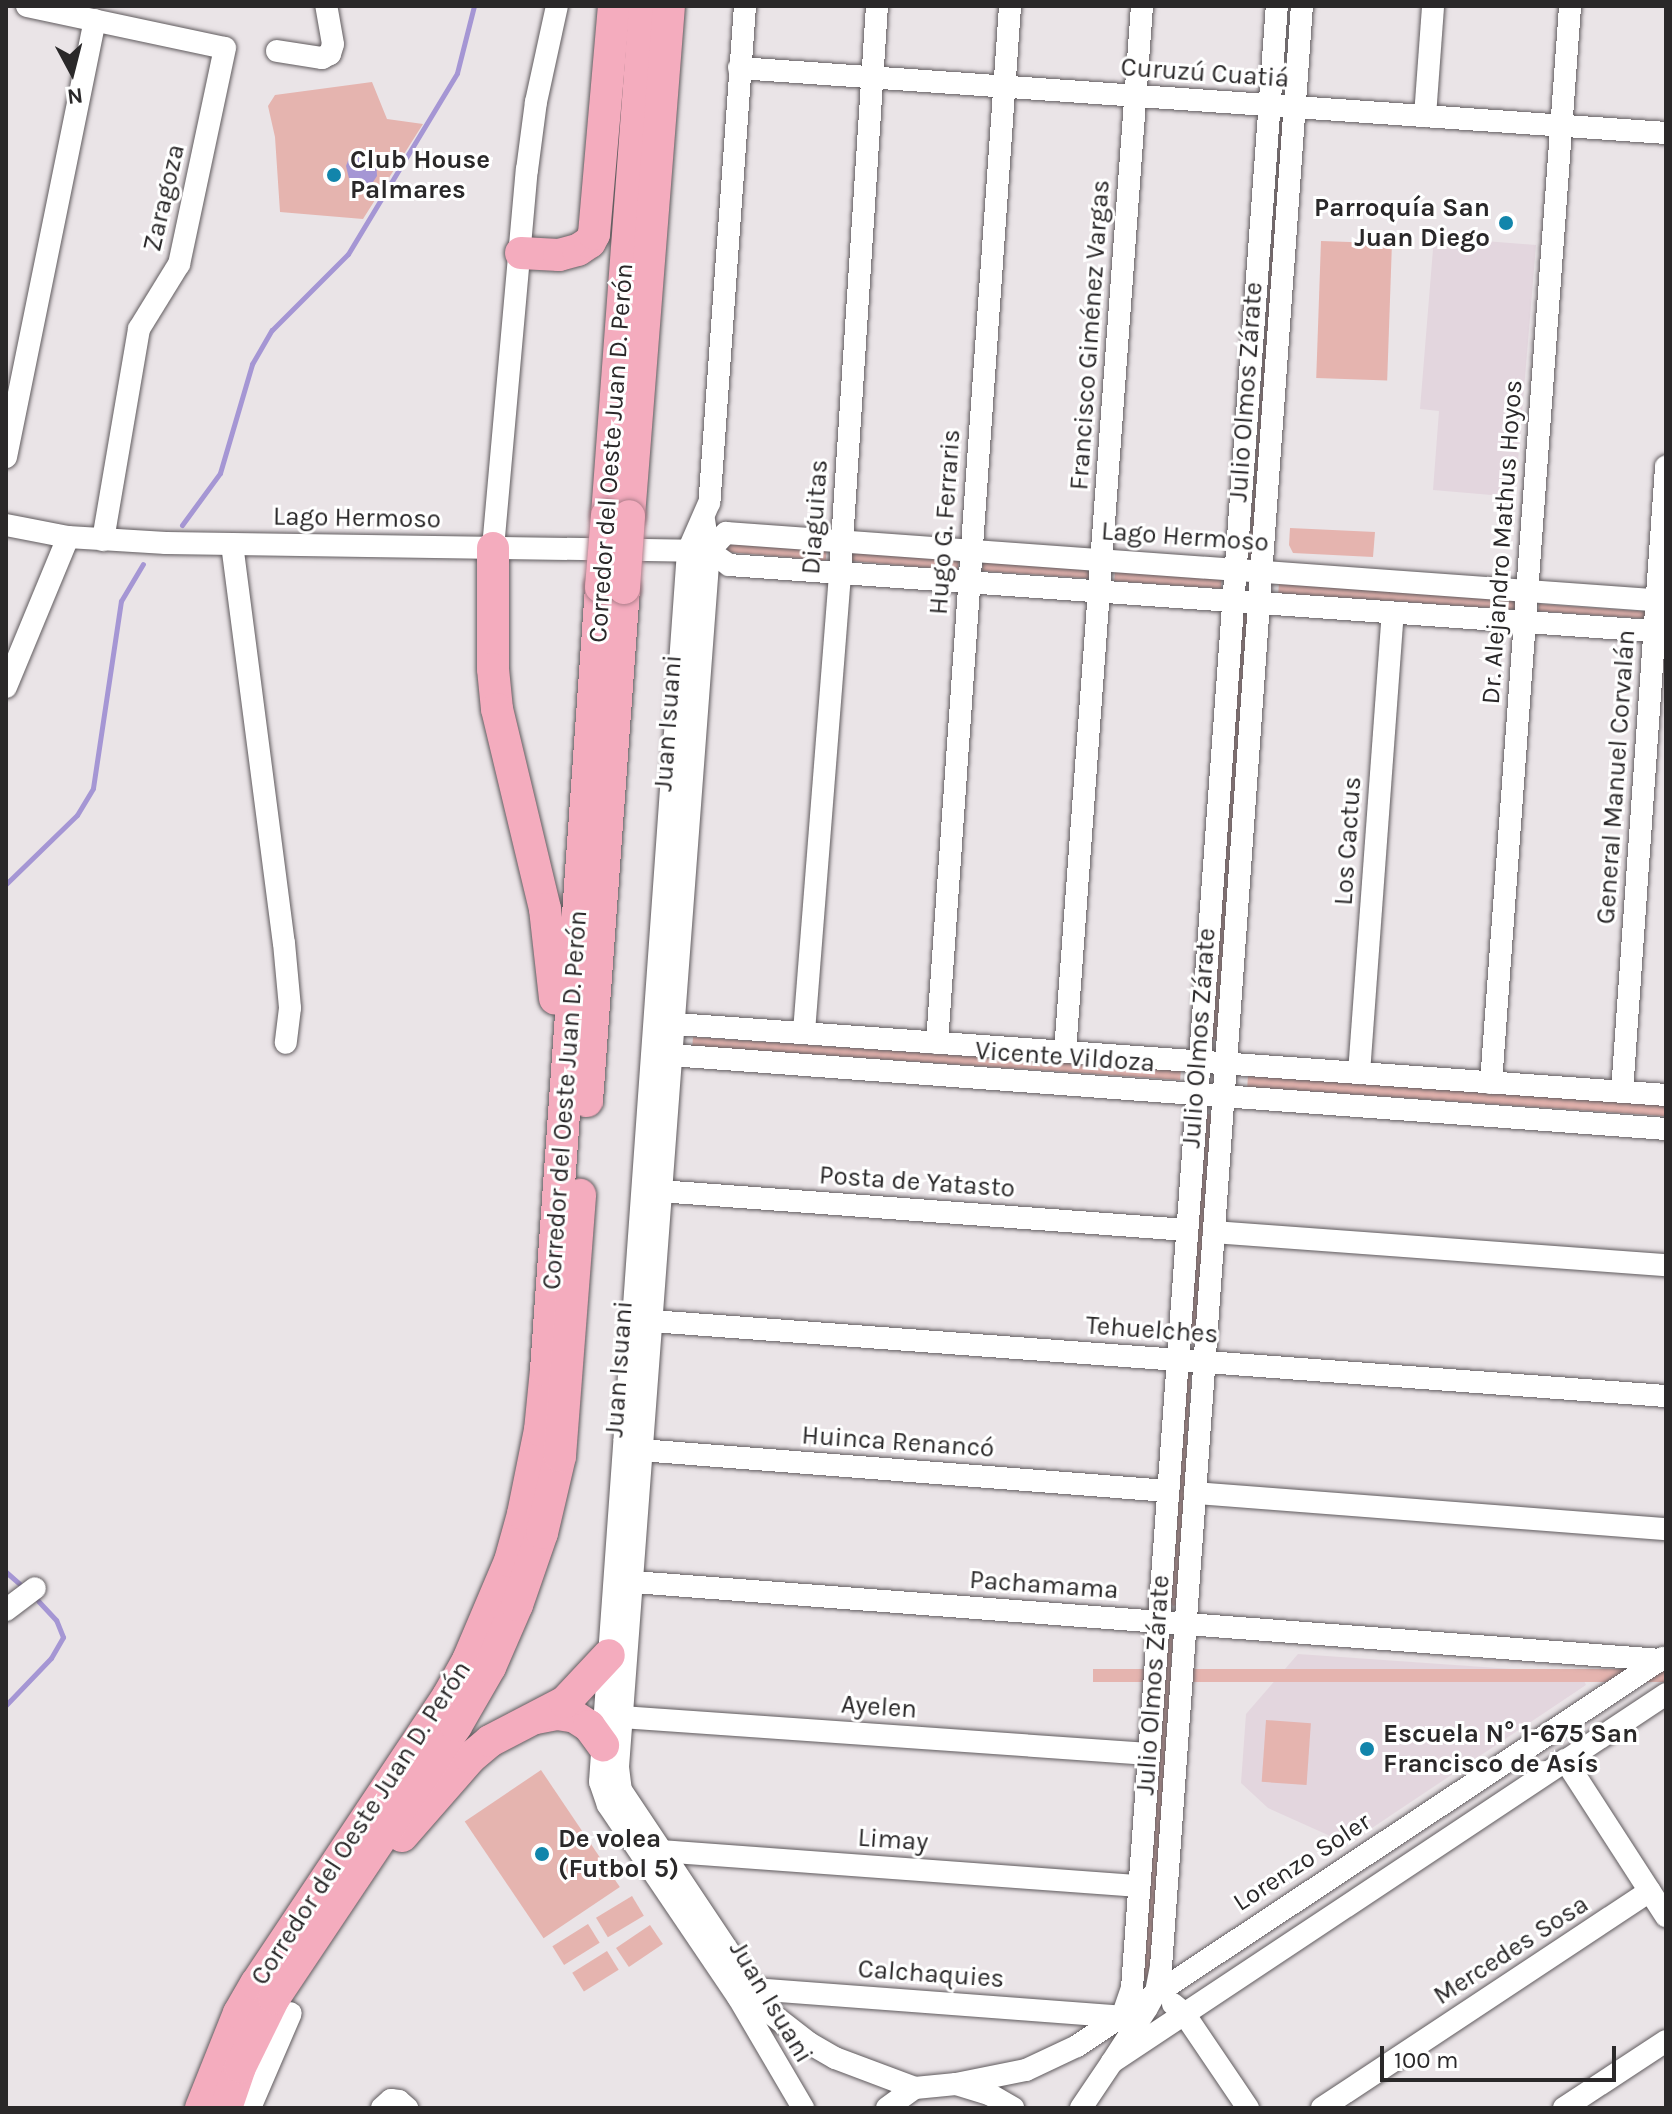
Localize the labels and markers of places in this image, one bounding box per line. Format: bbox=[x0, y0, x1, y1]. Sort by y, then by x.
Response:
place label: Club House Palmares bbox=[350, 144, 490, 206]
marker: Club House Palmares bbox=[325, 166, 343, 184]
place label: Parroquía San Juan Diego bbox=[1314, 192, 1490, 254]
marker: Parroquía San Juan Diego bbox=[1497, 214, 1515, 232]
place label: Escuela N° 1-675 San Francisco de Asís bbox=[1383, 1718, 1638, 1780]
marker: Escuela N° 1-675 San Francisco de Asís bbox=[1358, 1740, 1376, 1758]
place label: De volea (Futbol 5) bbox=[558, 1823, 679, 1884]
marker: De volea (Futbol 5) bbox=[533, 1845, 551, 1863]

